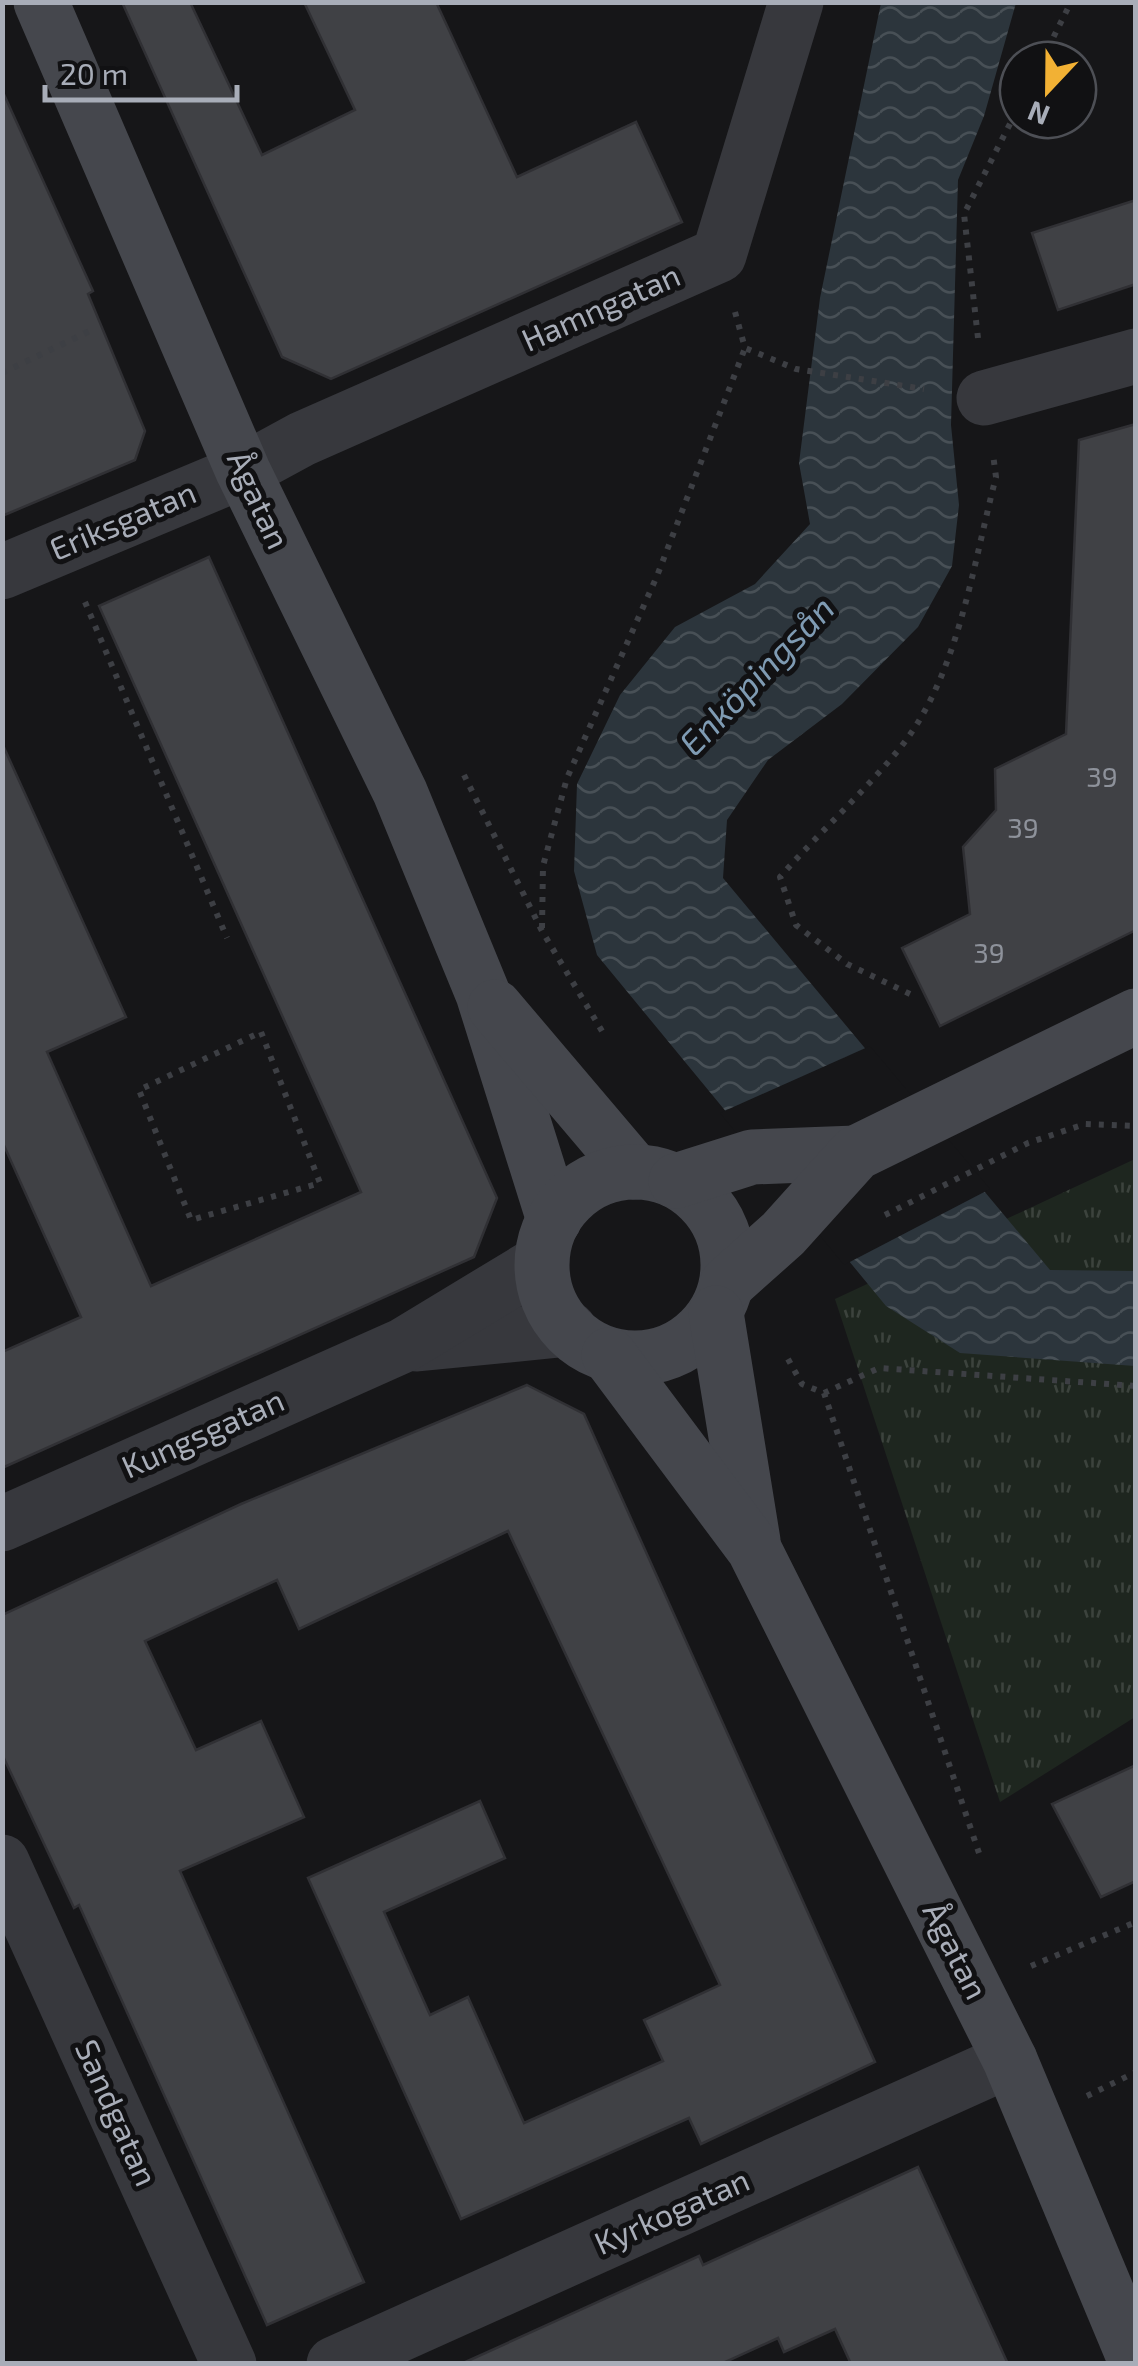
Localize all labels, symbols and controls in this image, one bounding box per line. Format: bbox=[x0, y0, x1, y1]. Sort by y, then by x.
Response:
scale bar bbox=[45, 40, 238, 102]
north arrow bbox=[998, 40, 1098, 140]
text: 20 m bbox=[60, 55, 128, 91]
text: N bbox=[1023, 95, 1054, 134]
street label: Hamngatan bbox=[515, 254, 685, 358]
street label: Ågatan bbox=[221, 444, 299, 554]
street label: Eriksgatan bbox=[44, 471, 201, 567]
water label: Enköpingsån bbox=[669, 586, 842, 763]
house number: 39 bbox=[1086, 759, 1118, 793]
house number: 39 bbox=[1007, 810, 1039, 844]
house number: 39 bbox=[973, 935, 1005, 969]
street label: Kungsgatan bbox=[115, 1380, 289, 1485]
street label: Ågatan bbox=[916, 1895, 997, 2005]
street label: Sandgatan bbox=[69, 2033, 167, 2191]
street label: Kyrkogatan bbox=[588, 2159, 754, 2261]

